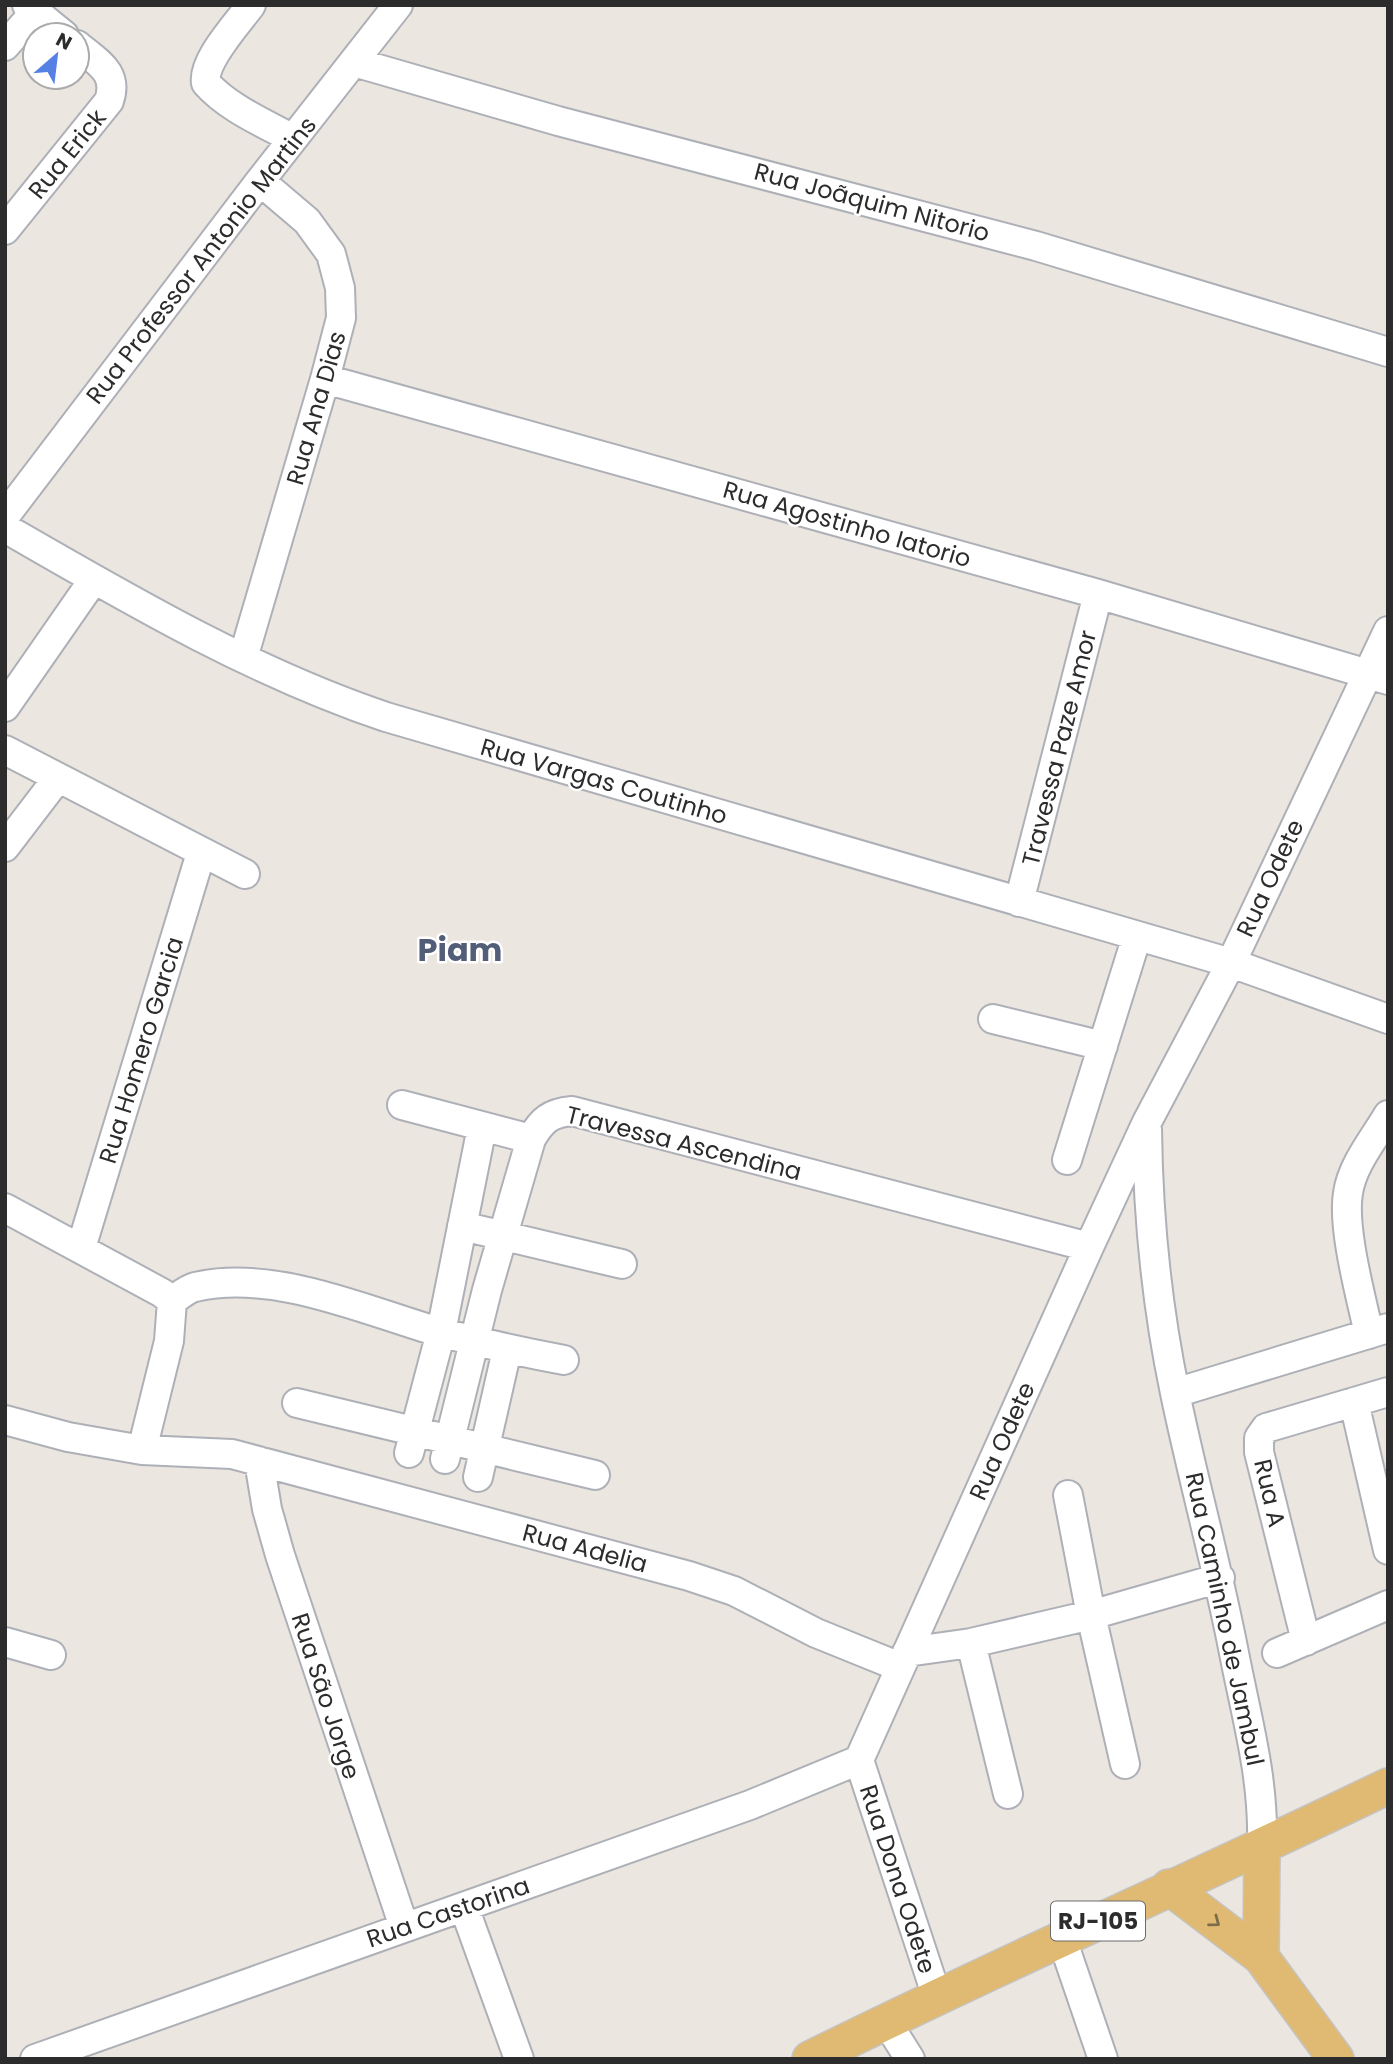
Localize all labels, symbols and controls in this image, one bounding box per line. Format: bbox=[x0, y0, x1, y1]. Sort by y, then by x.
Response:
north arrow bbox=[21, 21, 91, 91]
text: N bbox=[51, 26, 76, 57]
street label: Rua Erick bbox=[21, 102, 114, 206]
street label: Rua Professor Antonio Martins bbox=[78, 109, 324, 411]
street label: Rua Joãquim Nitorio bbox=[751, 155, 993, 249]
street label: Rua Ana Dias bbox=[278, 327, 354, 489]
street label: Rua Agostinho Iatorio bbox=[719, 473, 975, 575]
street label: Travessa Paze Amor bbox=[1014, 627, 1104, 869]
street label: Rua Vargas Coutinho bbox=[477, 730, 731, 832]
street label: Rua Odete bbox=[1228, 814, 1312, 942]
district label: Piam bbox=[417, 927, 503, 972]
street label: Rua Homero Garcia bbox=[91, 933, 191, 1167]
street label: Travessa Ascendina bbox=[563, 1098, 805, 1188]
street label: Rua Odete bbox=[961, 1377, 1043, 1505]
street label: Rua A bbox=[1246, 1456, 1294, 1530]
street label: Rua Caminho de Jambul bbox=[1178, 1469, 1272, 1769]
street label: Rua Adelia bbox=[519, 1516, 651, 1580]
street label: Rua São Jorge bbox=[284, 1609, 368, 1783]
street label: Rua Dona Odete bbox=[852, 1780, 944, 1978]
street label: Rua Castorina bbox=[362, 1869, 534, 1955]
road number: RJ-105 bbox=[1051, 1902, 1145, 1940]
one-way arrow bbox=[1207, 1914, 1220, 1927]

